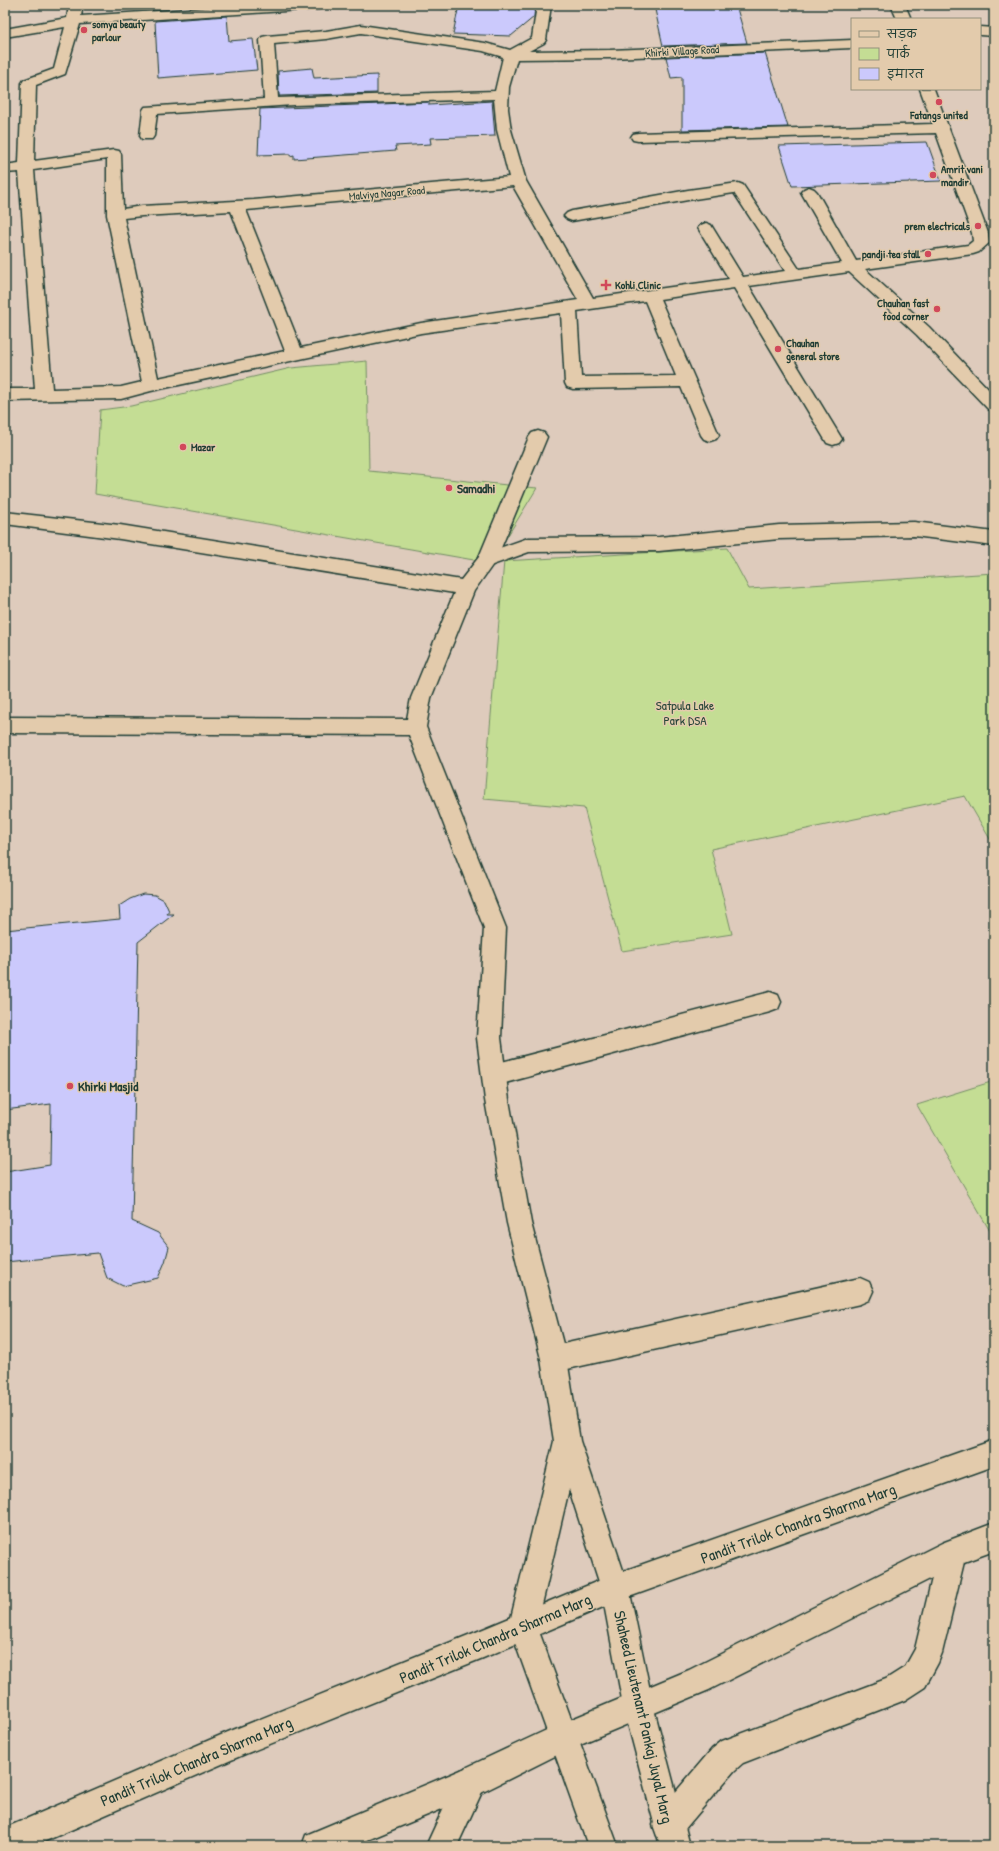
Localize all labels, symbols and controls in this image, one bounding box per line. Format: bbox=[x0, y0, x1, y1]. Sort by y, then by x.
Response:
place label: somya beauty parlour bbox=[92, 17, 146, 45]
legend bbox=[851, 18, 981, 90]
marker: somya beauty parlour bbox=[79, 25, 89, 35]
text: सड़क bbox=[886, 25, 918, 42]
street label: Khirki Village Road bbox=[645, 42, 720, 60]
text: पार्क bbox=[886, 44, 911, 62]
text: इमारत bbox=[887, 65, 925, 82]
marker: Fatangs united bbox=[934, 97, 944, 107]
place label: Fatangs united bbox=[909, 108, 968, 123]
place label: Amrit vani mandir bbox=[941, 162, 983, 189]
marker: Amrit vani mandir bbox=[928, 170, 938, 180]
street label: Malviya Nagar Road bbox=[348, 183, 426, 203]
place label: prem electricals bbox=[904, 219, 971, 234]
marker: prem electricals bbox=[973, 221, 983, 231]
place label: pandji tea stall bbox=[862, 247, 921, 262]
marker: pandji tea stall bbox=[923, 249, 933, 259]
place label: Kohli Clinic bbox=[615, 278, 662, 292]
marker: Kohli Clinic bbox=[600, 279, 612, 291]
place label: Chauhan fast food corner bbox=[877, 296, 930, 323]
marker: Chauhan fast food corner bbox=[932, 304, 942, 314]
place label: Chauhan general store bbox=[786, 336, 840, 364]
marker: Chauhan general store bbox=[773, 344, 783, 354]
place label: Mazar bbox=[191, 440, 216, 454]
marker: Mazar bbox=[178, 442, 188, 452]
place label: Samadhi bbox=[457, 479, 496, 497]
marker: Samadhi bbox=[444, 483, 454, 493]
park label: Satpula Lake Park DSA bbox=[656, 696, 714, 729]
place label: Khirki Masjid bbox=[78, 1077, 139, 1095]
marker: Khirki Masjid bbox=[65, 1081, 75, 1091]
street label: Pandit Trilok Chandra Sharma Marg bbox=[697, 1477, 899, 1569]
street label: Pandit Trilok Chandra Sharma Marg bbox=[396, 1588, 594, 1688]
street label: Shaheed Lieutenant Pankaj Juyal Marg bbox=[609, 1608, 679, 1826]
street label: Pandit Trilok Chandra Sharma Marg bbox=[97, 1711, 295, 1811]

